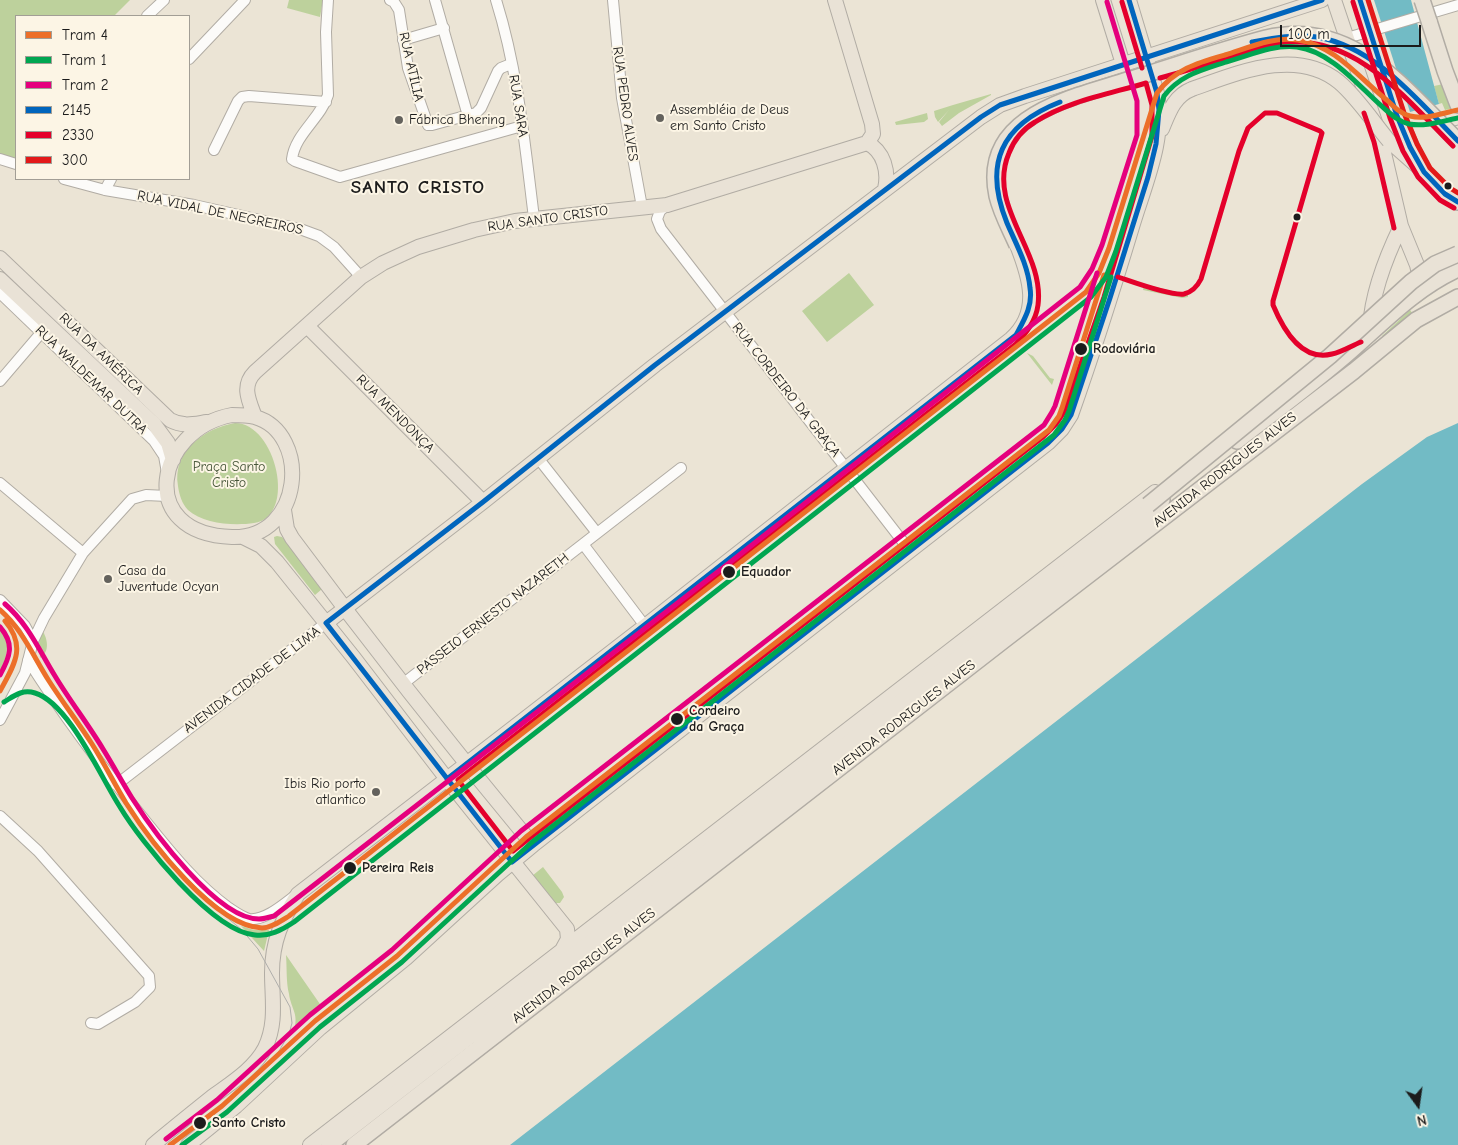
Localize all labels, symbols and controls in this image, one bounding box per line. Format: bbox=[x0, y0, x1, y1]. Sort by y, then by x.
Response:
legend bbox=[15, 15, 190, 180]
scale bar bbox=[1283, 15, 1424, 47]
text: 100 m bbox=[1288, 25, 1330, 43]
text: Tram 4 bbox=[62, 26, 108, 44]
street label: RUA ATÍLIA bbox=[395, 30, 427, 104]
street label: RUA PEDRO ALVES bbox=[609, 46, 641, 162]
text: Tram 1 bbox=[62, 51, 107, 69]
street label: RUA SARA bbox=[505, 74, 531, 138]
text: Tram 2 bbox=[62, 76, 109, 94]
text: 2145 bbox=[62, 101, 91, 119]
place label: Assembléia de Deus em Santo Cristo bbox=[670, 102, 789, 134]
place label: Fábrica Bhering bbox=[409, 112, 505, 128]
marker: Assembléia de Deus em Santo Cristo bbox=[654, 112, 666, 124]
marker: Fábrica Bhering bbox=[393, 114, 405, 126]
text: 2330 bbox=[62, 126, 94, 144]
text: 300 bbox=[62, 151, 88, 169]
district label: SANTO CRISTO bbox=[349, 177, 487, 199]
unlabelled marker bbox=[1443, 181, 1453, 191]
street label: RUA VIDAL DE NEGREIROS bbox=[136, 187, 304, 239]
street label: RUA SANTO CRISTO bbox=[487, 202, 609, 236]
unlabelled marker bbox=[1292, 212, 1302, 222]
street label: RUA DA AMÉRICA bbox=[55, 310, 147, 398]
street label: RUA CORDEIRO DA GRAÇA bbox=[728, 319, 844, 461]
street label: RUA WALDEMAR DUTRA bbox=[31, 322, 151, 438]
marker: Rodoviária bbox=[1073, 341, 1089, 357]
place label: Rodoviária bbox=[1093, 341, 1155, 357]
street label: RUA MENDONÇA bbox=[352, 371, 438, 457]
street label: AVENIDA RODRIGUES ALVES bbox=[1150, 409, 1300, 531]
park label: Praça Santo Cristo bbox=[193, 459, 265, 492]
street label: PASSEIO ERNESTO NAZARETH bbox=[414, 549, 572, 679]
place label: Casa da Juventude Ocyan bbox=[118, 563, 219, 596]
marker: Equador bbox=[721, 564, 737, 580]
place label: Equador bbox=[741, 564, 791, 580]
marker: Casa da Juventude Ocyan bbox=[102, 573, 114, 585]
street label: AVENIDA CIDADE DE LIMA bbox=[180, 623, 324, 737]
street label: AVENIDA RODRIGUES ALVES bbox=[829, 657, 979, 779]
place label: Cordeiro da Graça bbox=[689, 703, 744, 736]
marker: Cordeiro da Graça bbox=[669, 711, 685, 727]
place label: Ibis Rio porto atlantico bbox=[284, 776, 366, 809]
marker: Ibis Rio porto atlantico bbox=[370, 786, 382, 798]
marker: Pereira Reis bbox=[342, 860, 358, 876]
place label: Pereira Reis bbox=[362, 860, 434, 876]
street label: AVENIDA RODRIGUES ALVES bbox=[509, 905, 659, 1027]
north arrow bbox=[1393, 1080, 1443, 1130]
text: N bbox=[1415, 1111, 1428, 1129]
marker: Santo Cristo bbox=[192, 1115, 208, 1131]
place label: Santo Cristo bbox=[212, 1115, 286, 1131]

